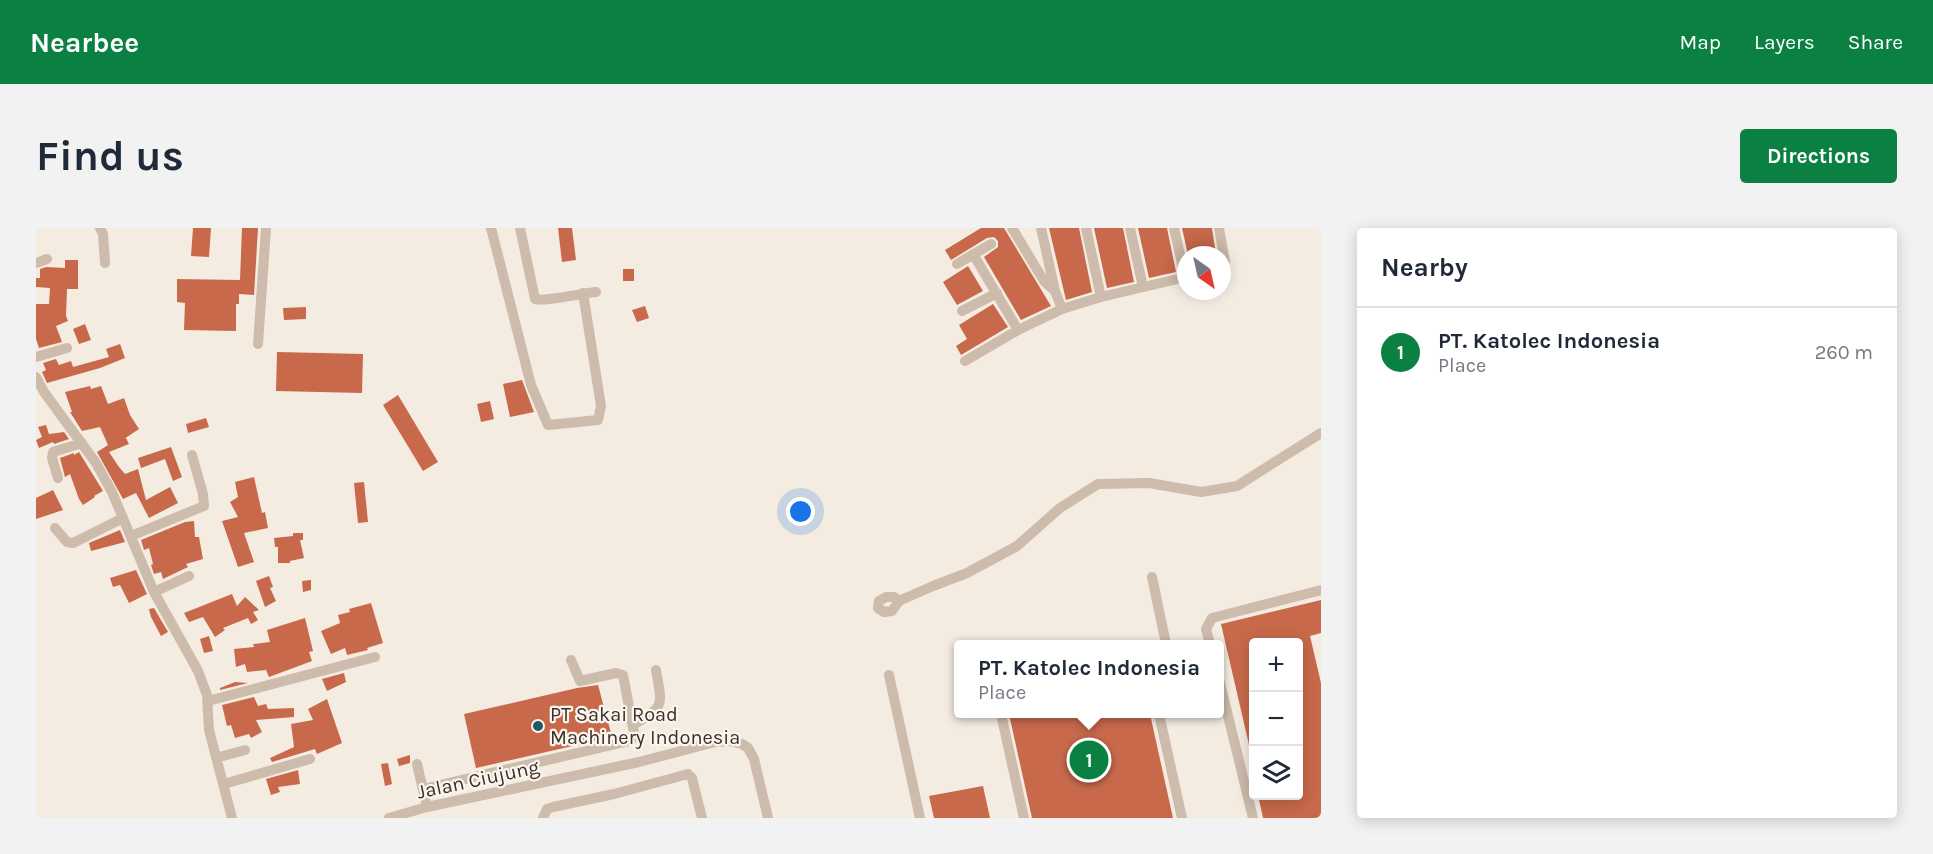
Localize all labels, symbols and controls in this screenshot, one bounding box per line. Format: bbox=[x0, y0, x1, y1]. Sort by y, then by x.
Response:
text: Nearbee bbox=[30, 26, 139, 59]
text: Map bbox=[1679, 30, 1721, 54]
text: Layers bbox=[1754, 30, 1815, 54]
text: Share bbox=[1848, 30, 1903, 54]
button: Directions bbox=[1740, 129, 1897, 183]
text: Find us bbox=[36, 131, 184, 181]
north arrow bbox=[1177, 246, 1231, 300]
text: Nearby bbox=[1381, 252, 1468, 283]
text: PT. Katolec Indonesia bbox=[1438, 328, 1660, 354]
text: 1 bbox=[1397, 341, 1404, 364]
text: 260 m bbox=[1815, 341, 1873, 364]
text: Place bbox=[1438, 354, 1486, 377]
your location bbox=[786, 497, 815, 526]
map controls bbox=[1249, 638, 1303, 800]
button: + bbox=[1249, 638, 1303, 692]
popup bbox=[954, 640, 1224, 718]
text: PT. Katolec Indonesia bbox=[978, 655, 1200, 681]
text: Place bbox=[978, 681, 1026, 704]
button: − bbox=[1249, 692, 1303, 746]
place label: PT Sakai Road Machinery Indonesia bbox=[550, 703, 740, 749]
marker: PT Sakai Road Machinery Indonesia bbox=[531, 719, 545, 733]
pin: 1 bbox=[1070, 738, 1108, 782]
button: layers bbox=[1249, 746, 1303, 800]
street label: Jalan Ciujung bbox=[415, 755, 541, 804]

